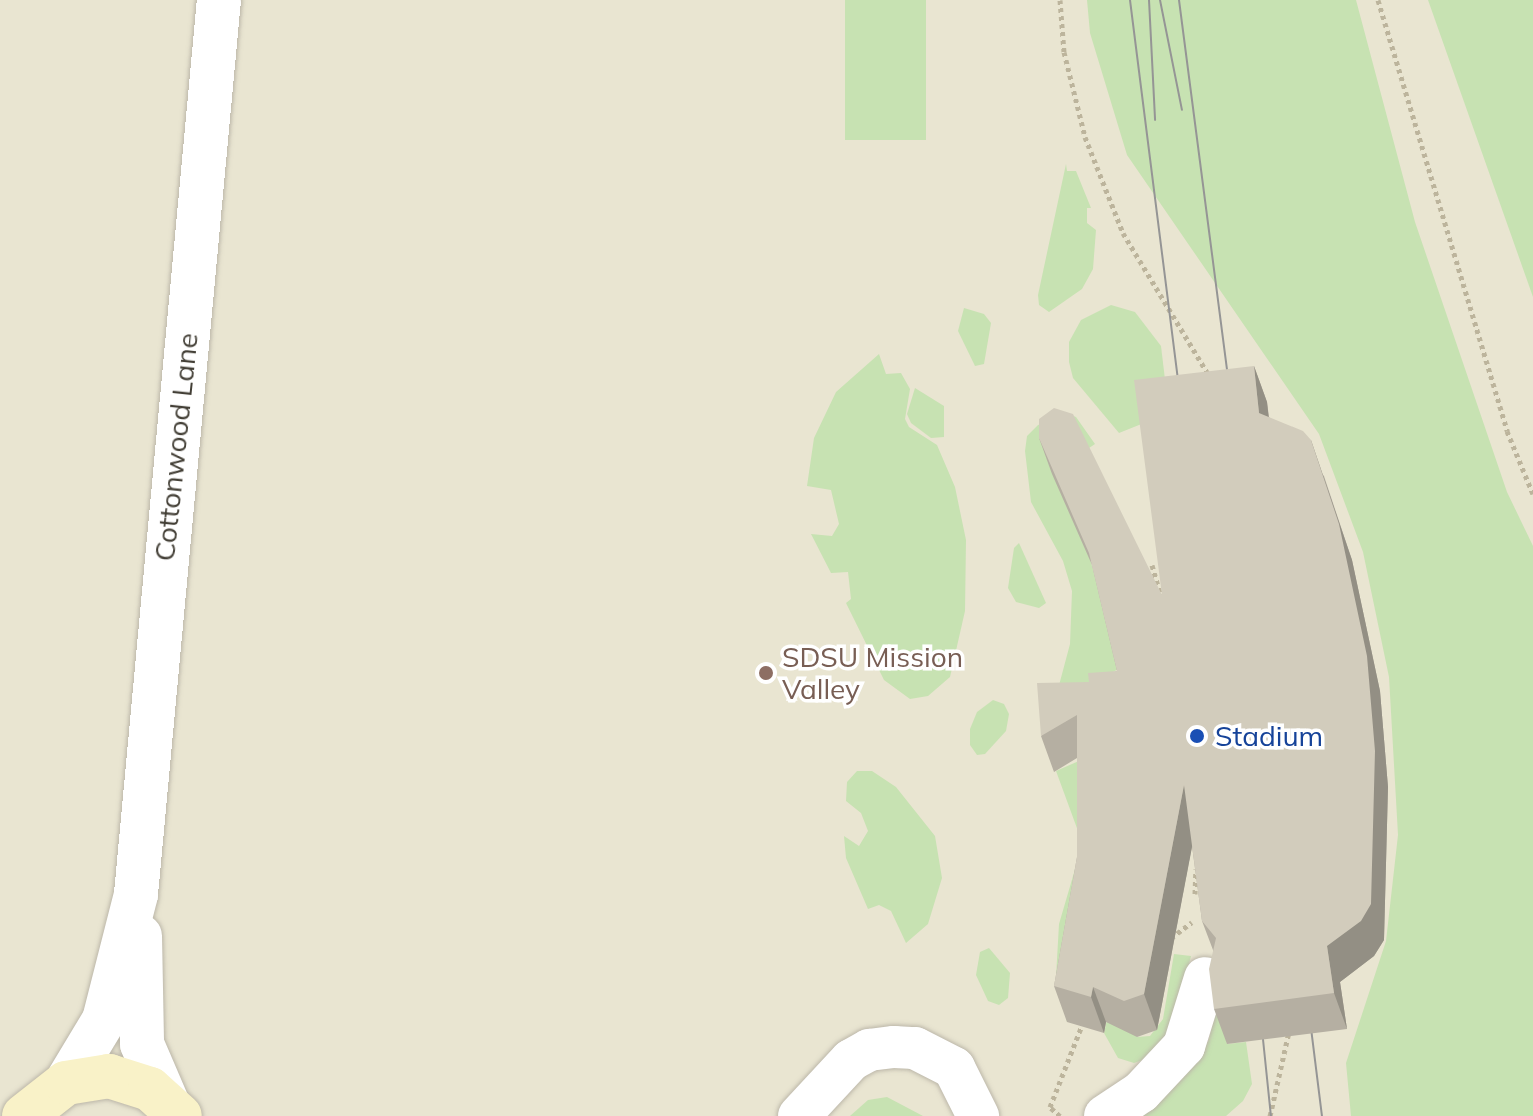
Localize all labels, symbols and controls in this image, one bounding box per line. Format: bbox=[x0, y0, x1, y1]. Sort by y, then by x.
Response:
street label: Cottonwood Lane bbox=[147, 331, 205, 563]
place label: SDSU Mission Valley bbox=[782, 640, 963, 706]
marker: SDSU Mission Valley bbox=[757, 664, 775, 682]
place label: Stadium bbox=[1215, 719, 1323, 753]
marker: Stadium bbox=[1186, 725, 1208, 747]

